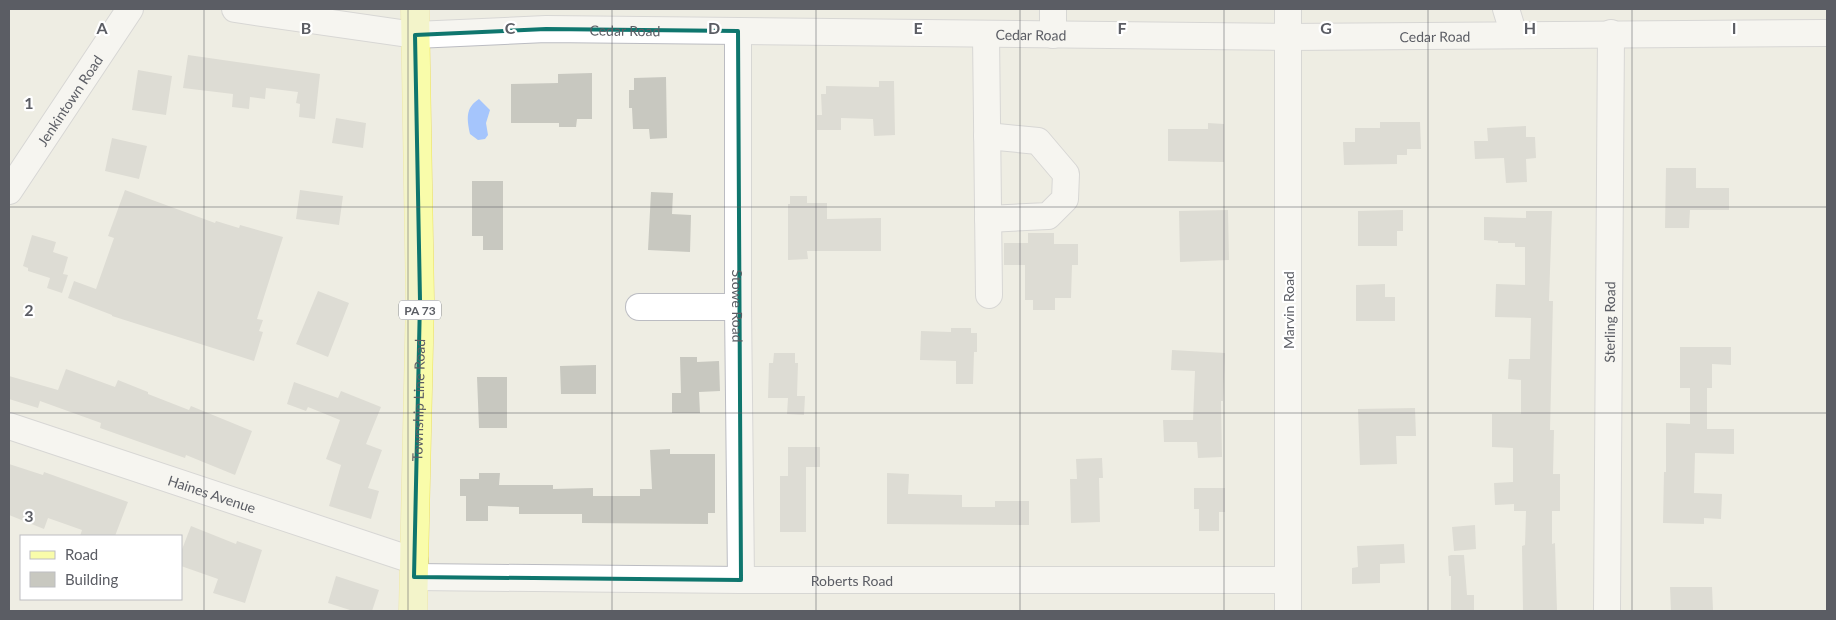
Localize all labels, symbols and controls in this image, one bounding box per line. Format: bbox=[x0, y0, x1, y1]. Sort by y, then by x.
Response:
text: A bbox=[95, 18, 108, 37]
text: B bbox=[301, 18, 311, 37]
text: C bbox=[505, 18, 516, 37]
text: D bbox=[708, 18, 720, 37]
text: E bbox=[913, 18, 923, 37]
text: F bbox=[1117, 18, 1127, 37]
text: G bbox=[1320, 18, 1332, 37]
text: H bbox=[1524, 18, 1536, 37]
text: I bbox=[1732, 18, 1736, 37]
street label: Cedar Road bbox=[589, 21, 661, 39]
street label: Cedar Road bbox=[995, 25, 1067, 43]
street label: Cedar Road bbox=[1399, 27, 1470, 45]
street label: Jenkintown Road bbox=[33, 52, 106, 149]
text: 1 bbox=[24, 93, 34, 112]
street label: Stowe Road bbox=[730, 269, 747, 343]
street label: Marvin Road bbox=[1280, 271, 1297, 349]
street label: Sterling Road bbox=[1600, 281, 1618, 363]
text: 2 bbox=[24, 300, 34, 319]
road number: PA 73 bbox=[399, 300, 441, 320]
street label: Township Line Road bbox=[408, 339, 428, 461]
street label: Haines Avenue bbox=[166, 471, 258, 516]
text: 3 bbox=[24, 506, 34, 525]
legend bbox=[20, 535, 182, 600]
text: Road bbox=[65, 545, 98, 563]
text: Building bbox=[65, 570, 118, 588]
street label: Roberts Road bbox=[811, 572, 893, 589]

